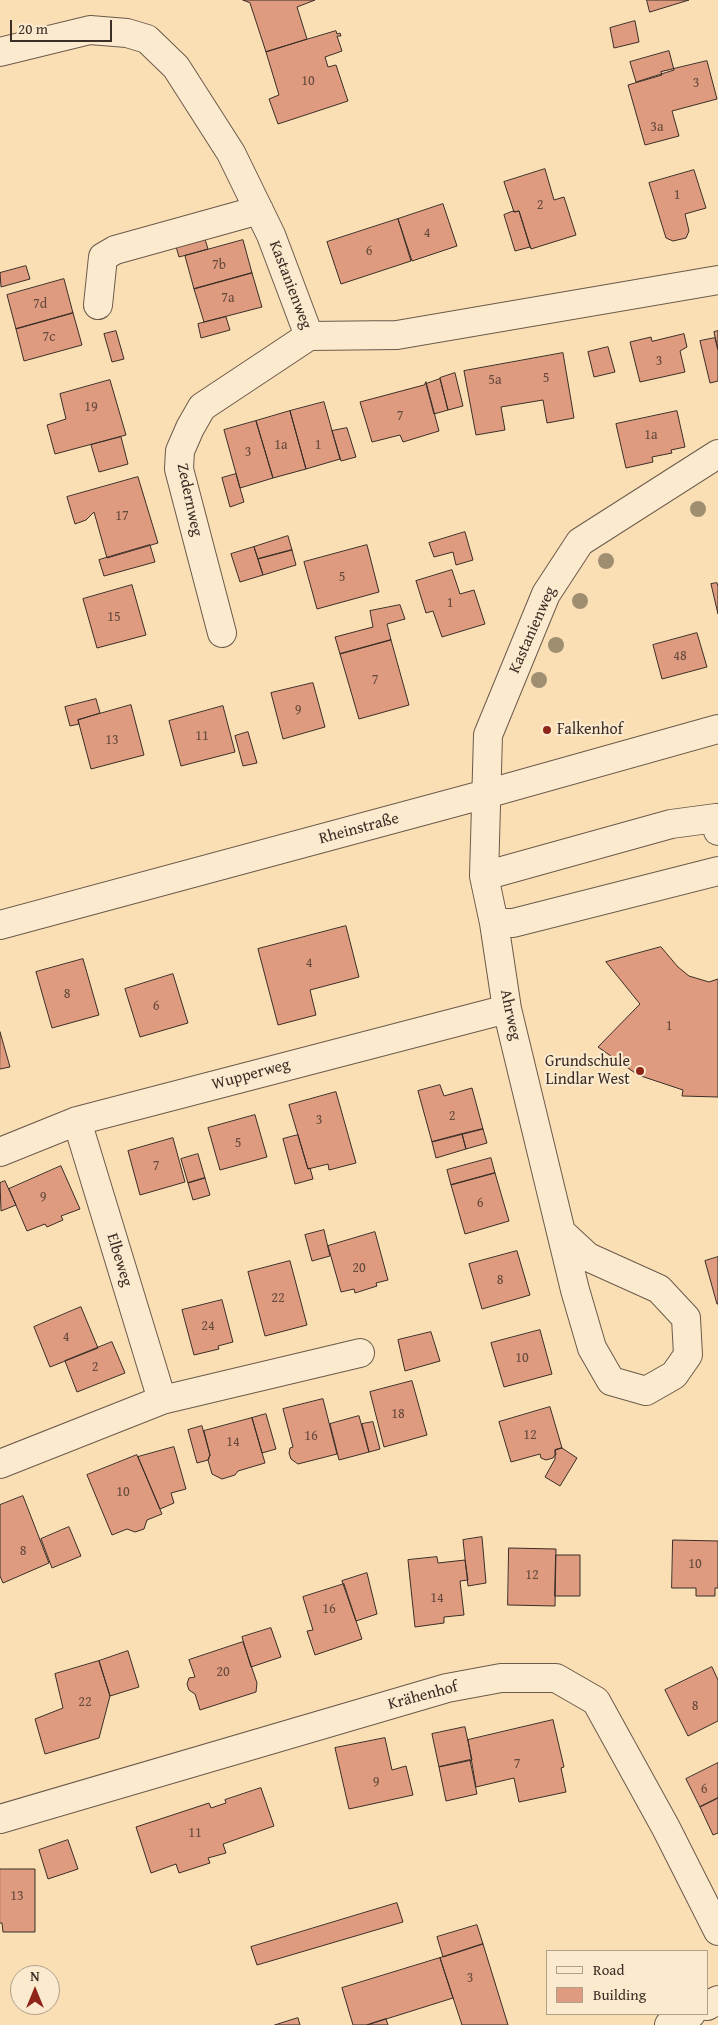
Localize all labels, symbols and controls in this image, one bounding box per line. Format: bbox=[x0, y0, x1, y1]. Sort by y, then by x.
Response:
scale bar bbox=[12, 10, 115, 42]
text: 20 m bbox=[18, 18, 48, 39]
house number: 10 bbox=[301, 73, 315, 89]
house number: 3 bbox=[693, 75, 699, 91]
house number: 3a bbox=[650, 119, 664, 135]
house number: 1 bbox=[674, 187, 680, 203]
house number: 2 bbox=[537, 197, 543, 213]
house number: 4 bbox=[424, 225, 430, 241]
street label: Kastanienweg bbox=[264, 238, 316, 332]
house number: 6 bbox=[366, 243, 372, 259]
house number: 7b bbox=[212, 257, 226, 273]
house number: 7a bbox=[221, 290, 235, 306]
house number: 7d bbox=[33, 296, 47, 312]
house number: 7c bbox=[43, 329, 55, 345]
house number: 3 bbox=[656, 353, 662, 369]
house number: 5 bbox=[543, 370, 549, 386]
house number: 5a bbox=[488, 372, 502, 388]
house number: 19 bbox=[84, 399, 98, 415]
house number: 7 bbox=[397, 408, 403, 424]
house number: 1a bbox=[644, 427, 658, 443]
house number: 1a bbox=[274, 437, 288, 453]
house number: 1 bbox=[315, 437, 321, 453]
house number: 3 bbox=[245, 444, 251, 460]
street label: Zedernweg bbox=[172, 462, 206, 538]
house number: 17 bbox=[115, 508, 129, 524]
house number: 5 bbox=[339, 569, 345, 585]
street label: Kastanienweg bbox=[505, 584, 561, 676]
house number: 1 bbox=[447, 595, 453, 611]
house number: 15 bbox=[107, 609, 121, 625]
house number: 48 bbox=[673, 648, 687, 664]
house number: 7 bbox=[372, 672, 378, 688]
house number: 9 bbox=[295, 702, 301, 718]
place label: Falkenhof bbox=[557, 720, 623, 740]
marker: Falkenhof bbox=[541, 724, 553, 736]
house number: 11 bbox=[195, 728, 209, 744]
house number: 13 bbox=[105, 732, 119, 748]
street label: Rheinstraße bbox=[317, 809, 401, 849]
house number: 4 bbox=[306, 955, 312, 971]
house number: 8 bbox=[64, 986, 70, 1002]
street label: Ahrweg bbox=[495, 988, 525, 1042]
house number: 6 bbox=[153, 998, 159, 1014]
house number: 1 bbox=[666, 1018, 672, 1034]
place label: Grundschule Lindlar West bbox=[545, 1052, 630, 1090]
street label: Wupperweg bbox=[210, 1055, 292, 1095]
marker: Grundschule Lindlar West bbox=[634, 1065, 646, 1077]
house number: 2 bbox=[449, 1108, 455, 1124]
house number: 3 bbox=[316, 1112, 322, 1128]
house number: 5 bbox=[235, 1135, 241, 1151]
house number: 7 bbox=[153, 1158, 159, 1174]
house number: 9 bbox=[40, 1189, 46, 1205]
house number: 6 bbox=[477, 1195, 483, 1211]
street label: Elbeweg bbox=[102, 1231, 136, 1289]
house number: 20 bbox=[352, 1260, 366, 1276]
house number: 8 bbox=[497, 1272, 503, 1288]
house number: 22 bbox=[271, 1290, 285, 1306]
house number: 24 bbox=[201, 1318, 215, 1334]
house number: 4 bbox=[63, 1329, 69, 1345]
house number: 10 bbox=[515, 1350, 529, 1366]
house number: 2 bbox=[92, 1359, 98, 1375]
house number: 18 bbox=[391, 1406, 405, 1422]
house number: 12 bbox=[523, 1427, 537, 1443]
house number: 16 bbox=[304, 1428, 318, 1444]
house number: 14 bbox=[226, 1434, 240, 1450]
house number: 10 bbox=[116, 1484, 130, 1500]
house number: 8 bbox=[20, 1543, 26, 1559]
house number: 10 bbox=[688, 1556, 702, 1572]
house number: 12 bbox=[525, 1567, 539, 1583]
house number: 14 bbox=[430, 1590, 444, 1606]
house number: 16 bbox=[322, 1601, 336, 1617]
house number: 20 bbox=[216, 1664, 230, 1680]
street label: Krähenhof bbox=[386, 1677, 460, 1715]
house number: 22 bbox=[78, 1694, 92, 1710]
house number: 8 bbox=[692, 1698, 698, 1714]
house number: 7 bbox=[514, 1756, 520, 1772]
house number: 9 bbox=[373, 1774, 379, 1790]
house number: 6 bbox=[701, 1781, 707, 1797]
house number: 11 bbox=[188, 1825, 202, 1841]
house number: 13 bbox=[10, 1888, 24, 1904]
legend bbox=[546, 1950, 708, 2015]
text: Road bbox=[593, 1959, 624, 1980]
north arrow bbox=[10, 1965, 60, 2015]
text: N bbox=[30, 1966, 40, 1986]
house number: 3 bbox=[467, 1970, 473, 1986]
text: Building bbox=[593, 1984, 646, 2005]

